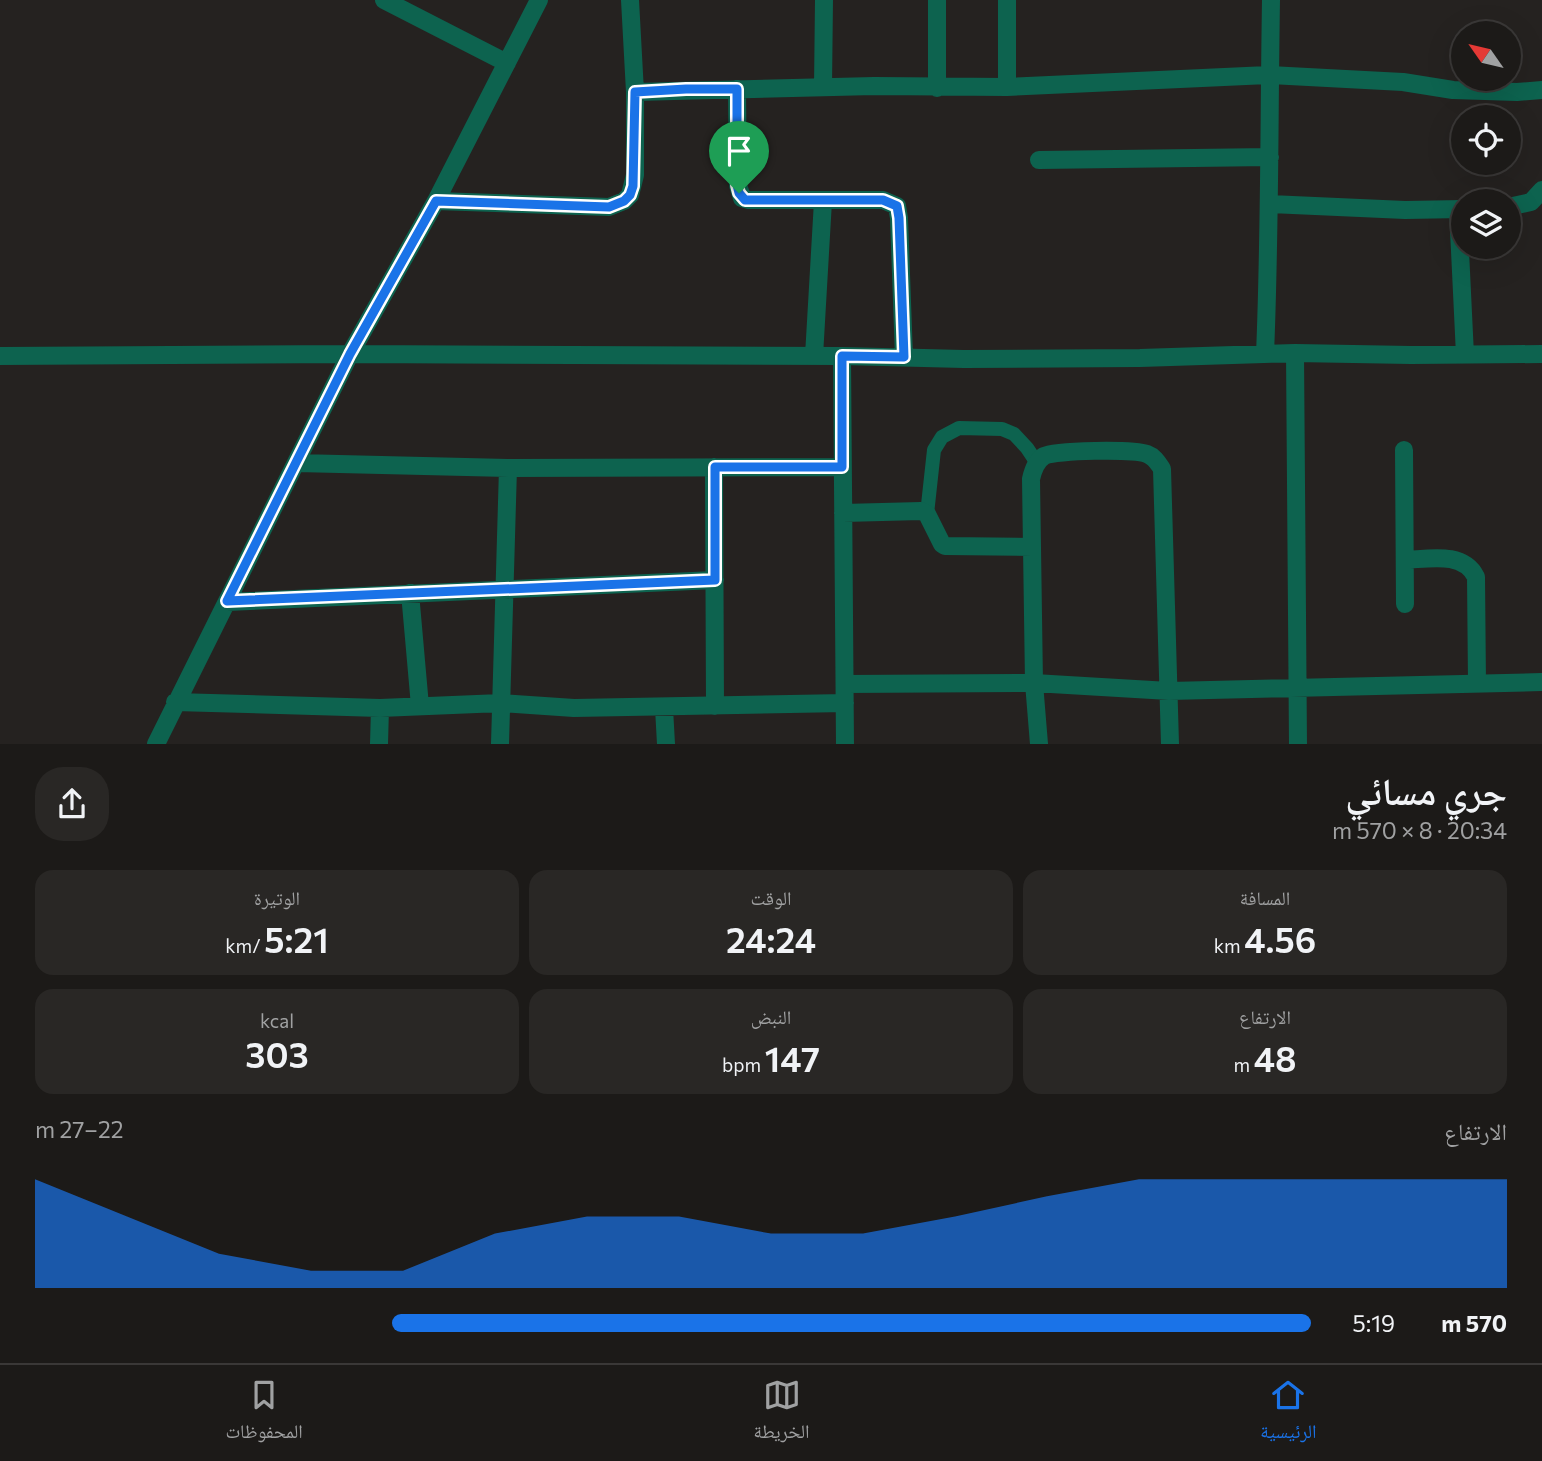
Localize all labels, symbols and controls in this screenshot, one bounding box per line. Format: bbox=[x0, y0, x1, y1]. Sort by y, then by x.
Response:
north arrow bbox=[1451, 21, 1521, 91]
map controls bbox=[1451, 21, 1521, 259]
button: locate bbox=[1451, 105, 1521, 175]
pin bbox=[709, 121, 769, 193]
icon: arrive bbox=[720, 132, 758, 170]
button: layers bbox=[1451, 189, 1521, 259]
text: جري مسائي bbox=[1345, 766, 1507, 813]
button: share bbox=[35, 767, 109, 841]
text: 20:34 · 8 × 570 m bbox=[1332, 816, 1507, 844]
text: الوتيرة bbox=[254, 886, 300, 909]
text: الوقت bbox=[751, 886, 791, 909]
text: المسافة bbox=[1240, 886, 1290, 909]
text: 5:21 bbox=[264, 917, 329, 960]
text: 24:24 bbox=[726, 917, 816, 960]
text: 4.56 bbox=[1244, 917, 1316, 960]
text: /km bbox=[225, 934, 264, 957]
text: km bbox=[1214, 934, 1244, 957]
text: النبض bbox=[751, 1005, 791, 1028]
text: الارتفاع bbox=[1239, 1005, 1291, 1028]
text: kcal bbox=[260, 1009, 294, 1032]
text: 303 bbox=[245, 1032, 309, 1075]
text: 147 bbox=[765, 1036, 820, 1079]
text: 48 bbox=[1254, 1036, 1297, 1079]
text: bpm bbox=[722, 1053, 765, 1076]
text: m bbox=[1233, 1053, 1254, 1076]
text: 22–27 m bbox=[35, 1115, 123, 1143]
text: الارتفاع bbox=[1444, 1117, 1507, 1145]
text: 5:19 bbox=[1353, 1309, 1395, 1337]
text: 570 m bbox=[1441, 1309, 1507, 1337]
tab: المحفوظات bbox=[225, 1376, 303, 1450]
tab: الخريطة bbox=[754, 1376, 809, 1450]
tab: الرئيسية bbox=[1260, 1376, 1317, 1450]

